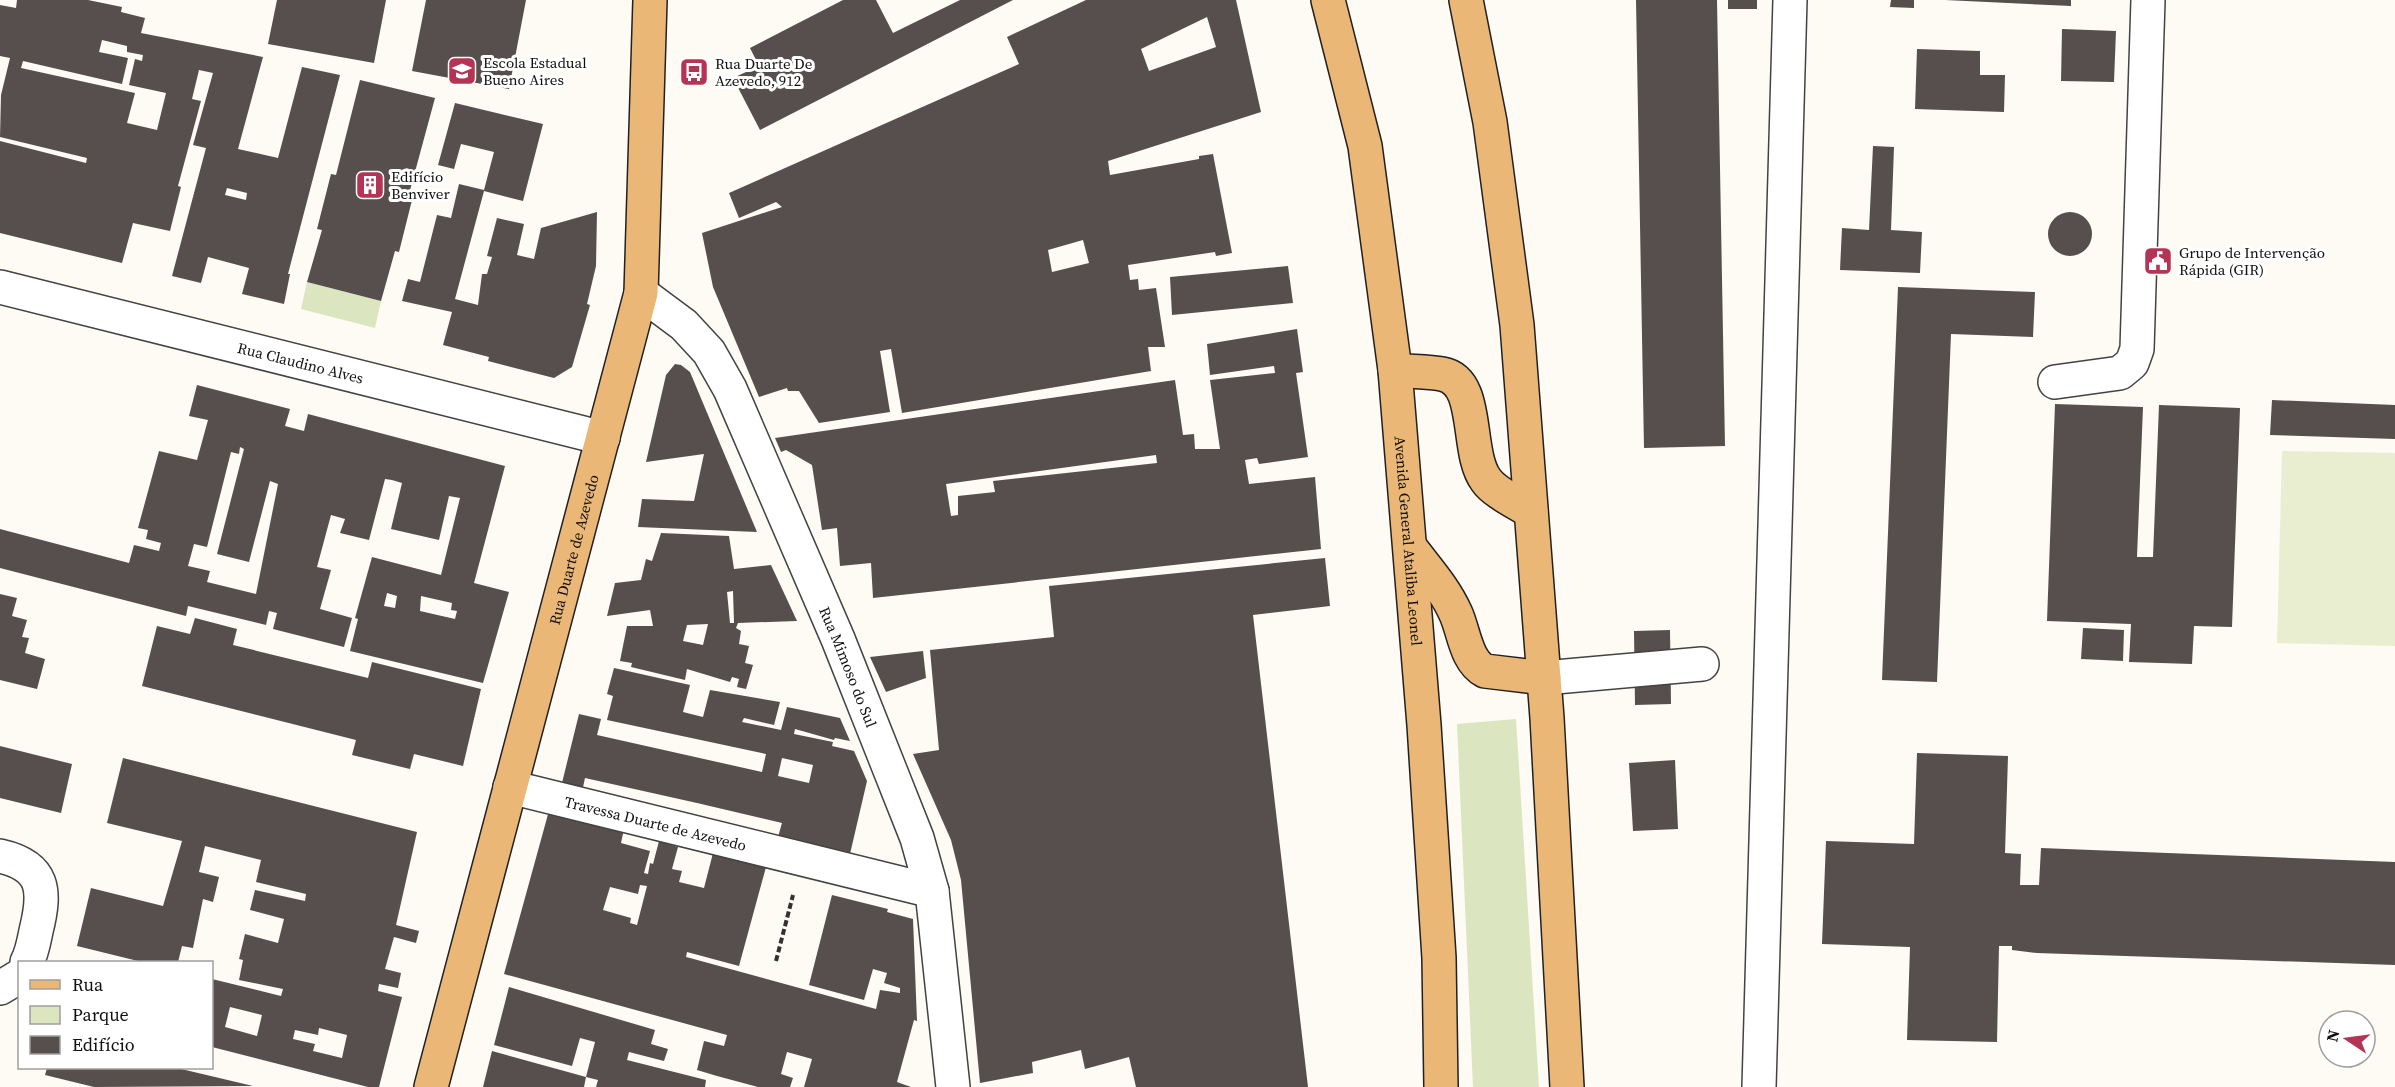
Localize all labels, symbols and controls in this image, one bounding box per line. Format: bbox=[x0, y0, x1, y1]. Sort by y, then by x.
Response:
place label: Escola Estadual Bueno Aires bbox=[483, 52, 587, 90]
place label: Rua Duarte De Azevedo, 912 bbox=[715, 53, 813, 91]
school or university icon: Escola Estadual Bueno Aires bbox=[446, 55, 478, 87]
bus stop icon: Rua Duarte De Azevedo, 912 bbox=[678, 56, 710, 88]
place label: Edifício Benviver bbox=[391, 166, 450, 204]
building icon: Edifício Benviver bbox=[354, 169, 386, 201]
place label: Grupo de Intervenção Rápida (GIR) bbox=[2179, 242, 2325, 280]
public building icon: Grupo de Intervenção Rápida (GIR) bbox=[2142, 245, 2174, 277]
street label: Rua Claudino Alves bbox=[236, 336, 366, 388]
street label: Avenida General Ataliba Leonel bbox=[1390, 435, 1428, 647]
street label: Rua Duarte de Azevedo bbox=[543, 472, 603, 627]
street label: Rua Mimoso do Sul bbox=[815, 603, 883, 731]
street label: Travessa Duarte de Azevedo bbox=[563, 790, 749, 855]
legend bbox=[18, 961, 213, 1069]
text: Rua bbox=[72, 972, 104, 997]
text: Parque bbox=[72, 1002, 129, 1027]
north arrow bbox=[2317, 1009, 2377, 1069]
text: N bbox=[2320, 1027, 2344, 1044]
text: Edifício bbox=[72, 1032, 135, 1057]

